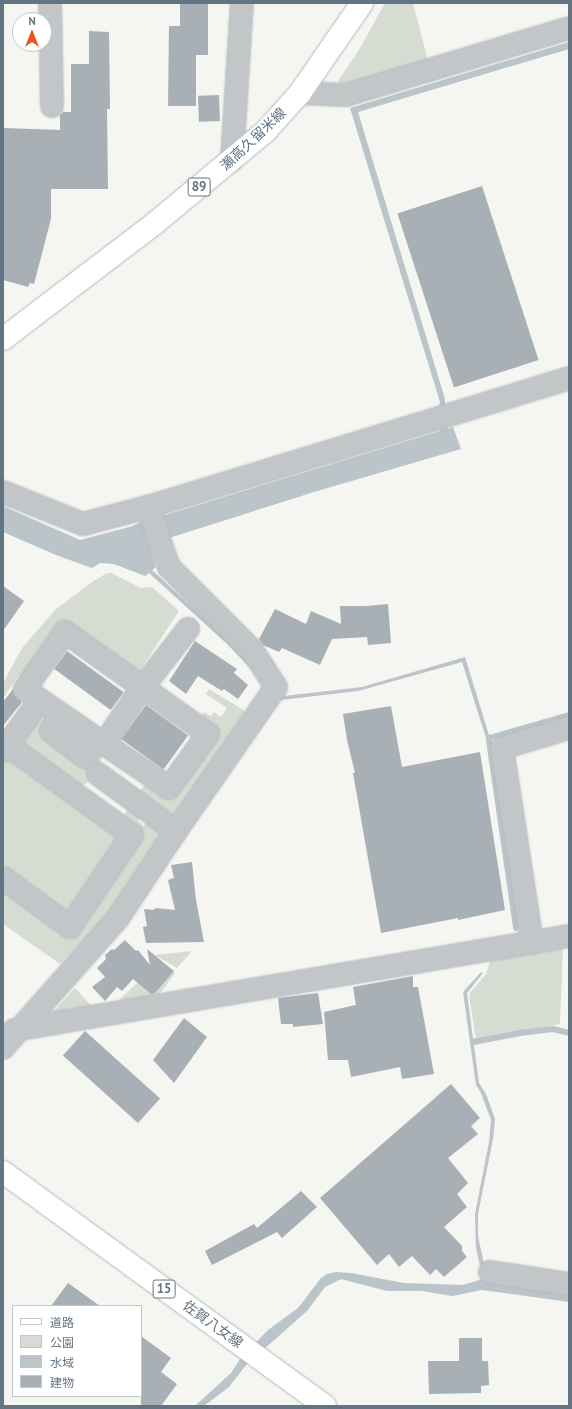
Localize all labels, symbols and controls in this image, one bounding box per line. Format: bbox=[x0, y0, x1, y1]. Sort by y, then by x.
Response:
north arrow bbox=[12, 12, 52, 52]
text: N bbox=[28, 14, 36, 28]
street label: 瀬高久留米線 bbox=[217, 104, 289, 174]
road number: 89 bbox=[187, 176, 211, 198]
road number: 15 bbox=[152, 1278, 176, 1300]
street label: 佐賀八女線 bbox=[180, 1297, 246, 1351]
legend bbox=[12, 1305, 142, 1397]
text: 道路 bbox=[50, 1315, 74, 1330]
text: 公園 bbox=[50, 1335, 74, 1350]
text: 水域 bbox=[50, 1355, 74, 1370]
text: 建物 bbox=[50, 1375, 74, 1390]

